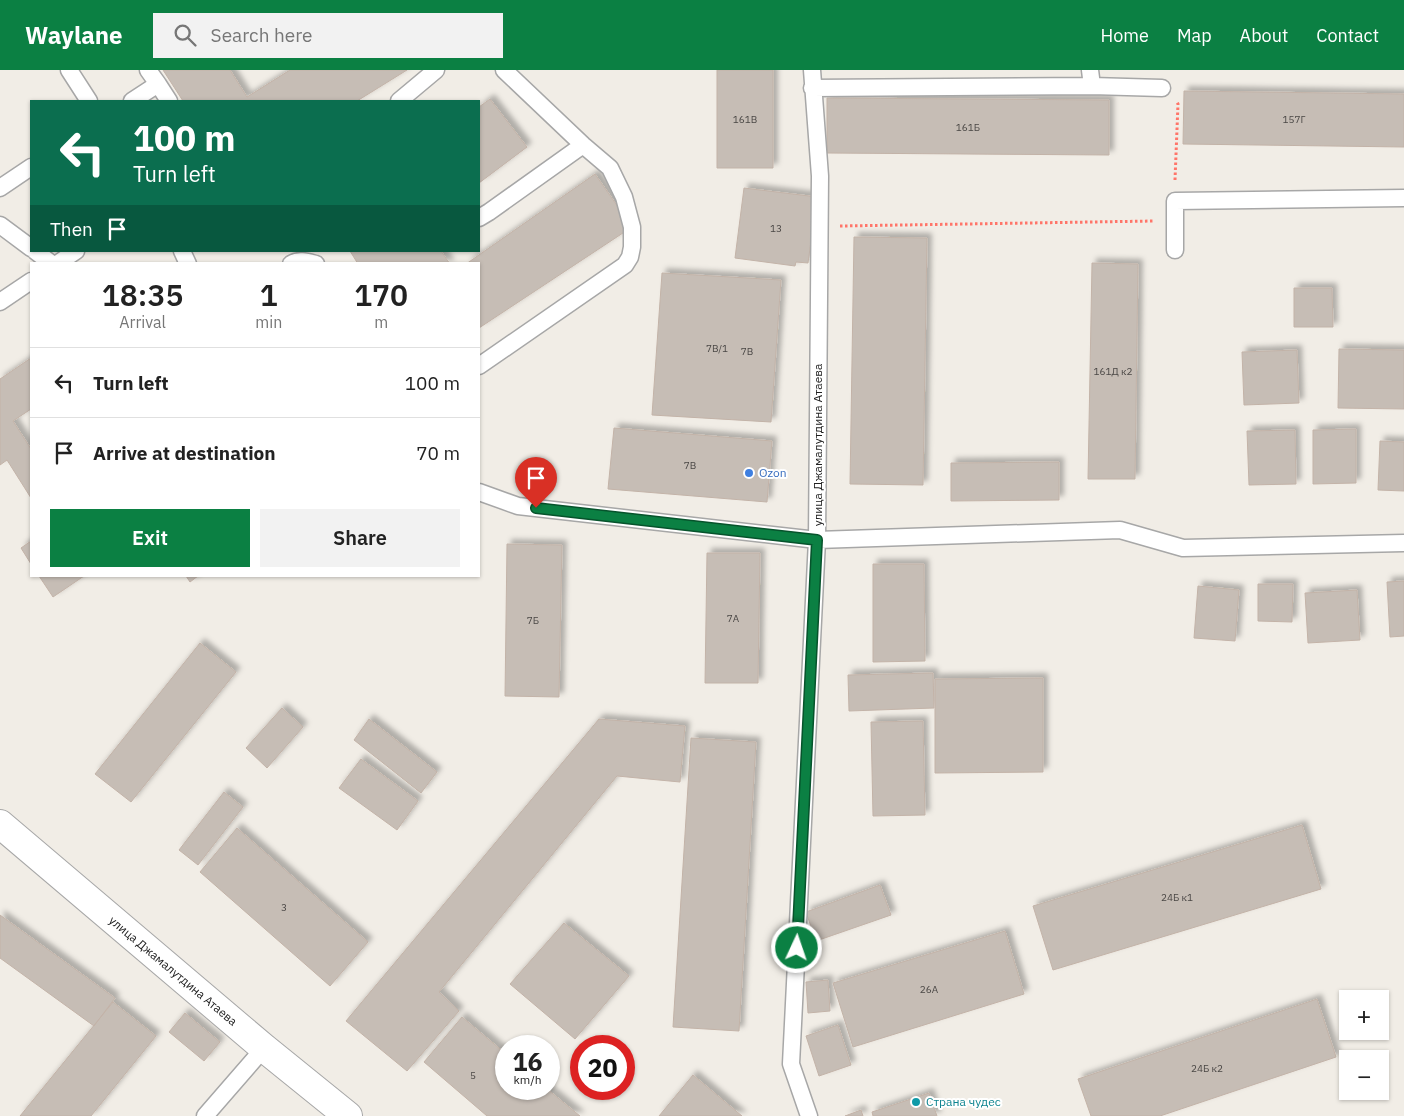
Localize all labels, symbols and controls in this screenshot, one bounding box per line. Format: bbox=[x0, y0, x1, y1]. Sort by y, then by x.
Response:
search box bbox=[153, 13, 503, 58]
text: Waylane bbox=[25, 19, 123, 51]
icon: search bbox=[171, 21, 199, 49]
text: Search here bbox=[211, 23, 312, 47]
text: Home bbox=[1101, 24, 1149, 47]
text: Map bbox=[1177, 24, 1212, 47]
text: About bbox=[1240, 24, 1288, 47]
text: Contact bbox=[1316, 24, 1379, 47]
house number: 161В bbox=[733, 113, 757, 126]
house number: 157Г bbox=[1283, 113, 1306, 126]
text: 100 m bbox=[133, 115, 236, 161]
icon: left bbox=[50, 120, 115, 185]
house number: 161Б bbox=[956, 121, 980, 134]
text: Turn left bbox=[133, 159, 216, 188]
icon: arrive bbox=[103, 215, 131, 243]
text: Then bbox=[50, 217, 93, 241]
house number: 13 bbox=[770, 222, 782, 235]
text: 18:35 bbox=[102, 275, 183, 314]
text: 1 bbox=[260, 275, 278, 314]
text: 170 bbox=[354, 275, 408, 314]
text: Arrival bbox=[119, 312, 166, 332]
text: min bbox=[255, 312, 282, 332]
text: m bbox=[374, 312, 388, 332]
house number: 7В/1 bbox=[706, 342, 728, 355]
house number: 7В bbox=[741, 345, 753, 358]
street label: улица Джамалутдина Атаева bbox=[810, 363, 825, 526]
house number: 161Д к2 bbox=[1093, 365, 1133, 378]
icon: left bbox=[50, 369, 78, 397]
text: Turn left bbox=[93, 371, 169, 395]
text: 100 m bbox=[405, 371, 460, 395]
icon: arrive bbox=[50, 439, 78, 467]
text: Arrive at destination bbox=[93, 441, 276, 465]
text: 70 m bbox=[416, 441, 460, 465]
pin bbox=[515, 457, 557, 508]
house number: 7В bbox=[684, 459, 696, 472]
icon: arrive bbox=[522, 464, 550, 492]
place label: Ozon bbox=[759, 465, 786, 480]
marker: Ozon bbox=[743, 467, 755, 479]
button: Exit bbox=[50, 509, 250, 567]
button: Share bbox=[260, 509, 460, 567]
house number: 7А bbox=[727, 612, 740, 625]
house number: 7Б bbox=[527, 614, 539, 627]
house number: 24Б к1 bbox=[1161, 891, 1193, 904]
house number: 3 bbox=[281, 901, 287, 914]
street label: улица Джамалутдина Атаева bbox=[106, 913, 241, 1029]
position arrow bbox=[770, 921, 822, 973]
house number: 26А bbox=[920, 983, 939, 996]
map controls bbox=[1339, 990, 1389, 1100]
button: + bbox=[1339, 990, 1389, 1040]
speed limit sign: 20 bbox=[570, 1035, 635, 1100]
text: 16 bbox=[512, 1045, 543, 1078]
button: − bbox=[1339, 1050, 1389, 1100]
house number: 24Б к2 bbox=[1191, 1062, 1223, 1075]
house number: 5 bbox=[470, 1069, 476, 1082]
text: km/h bbox=[513, 1072, 542, 1087]
place label: Страна чудес bbox=[926, 1094, 1001, 1109]
marker: Страна чудес bbox=[910, 1096, 922, 1108]

